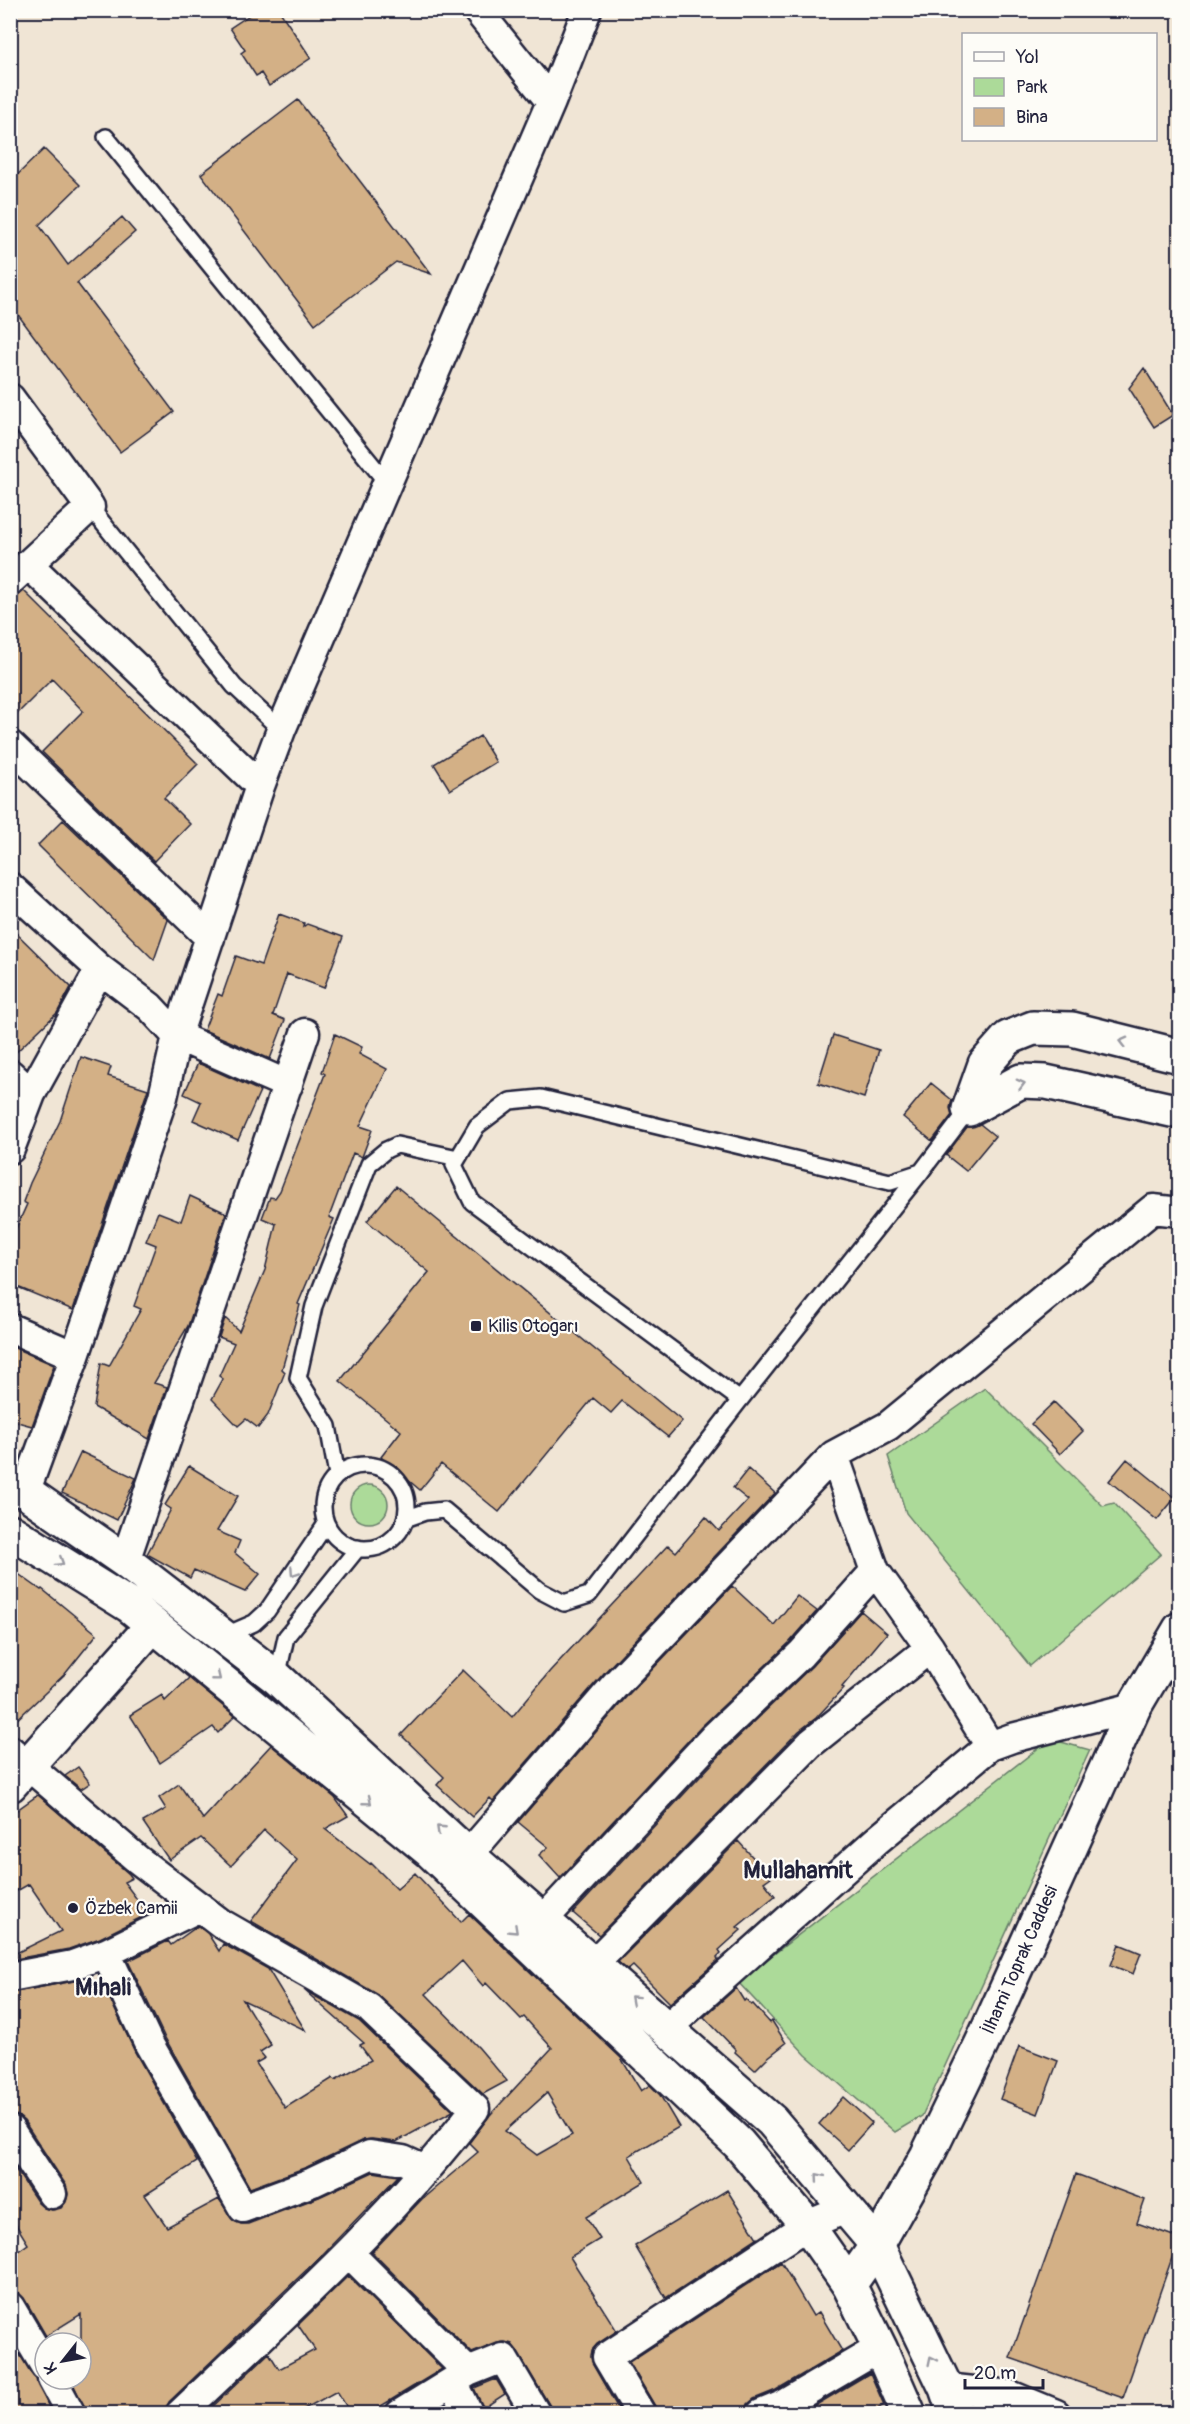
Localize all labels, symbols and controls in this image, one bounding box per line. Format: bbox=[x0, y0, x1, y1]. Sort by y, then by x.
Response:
legend bbox=[962, 33, 1157, 141]
text: Yol bbox=[1015, 46, 1039, 69]
text: Park bbox=[1016, 76, 1048, 99]
text: Bina bbox=[1016, 106, 1048, 129]
one-way arrow bbox=[1118, 1036, 1128, 1049]
one-way arrow bbox=[1015, 1079, 1026, 1091]
place label: Kilis Otogarı bbox=[488, 1315, 579, 1338]
marker: Kilis Otogarı bbox=[469, 1319, 483, 1333]
one-way arrow bbox=[54, 1555, 64, 1567]
one-way arrow bbox=[290, 1566, 301, 1577]
one-way arrow bbox=[210, 1670, 221, 1681]
one-way arrow bbox=[361, 1793, 372, 1804]
one-way arrow bbox=[436, 1825, 446, 1836]
district label: Mullahamit bbox=[743, 1856, 854, 1885]
street label: İlhami Toprak Caddesi bbox=[977, 1882, 1063, 2038]
place label: Özbek Camii bbox=[85, 1897, 178, 1920]
marker: Özbek Camii bbox=[66, 1901, 80, 1915]
one-way arrow bbox=[507, 1923, 517, 1934]
district label: Mıhali bbox=[75, 1973, 131, 2002]
one-way arrow bbox=[630, 1995, 641, 2006]
one-way arrow bbox=[816, 2173, 827, 2184]
north arrow bbox=[33, 2331, 93, 2391]
scale bar bbox=[965, 2352, 1043, 2390]
one-way arrow bbox=[928, 2355, 940, 2366]
text: K bbox=[40, 2359, 62, 2377]
text: 20 m bbox=[974, 2362, 1016, 2385]

